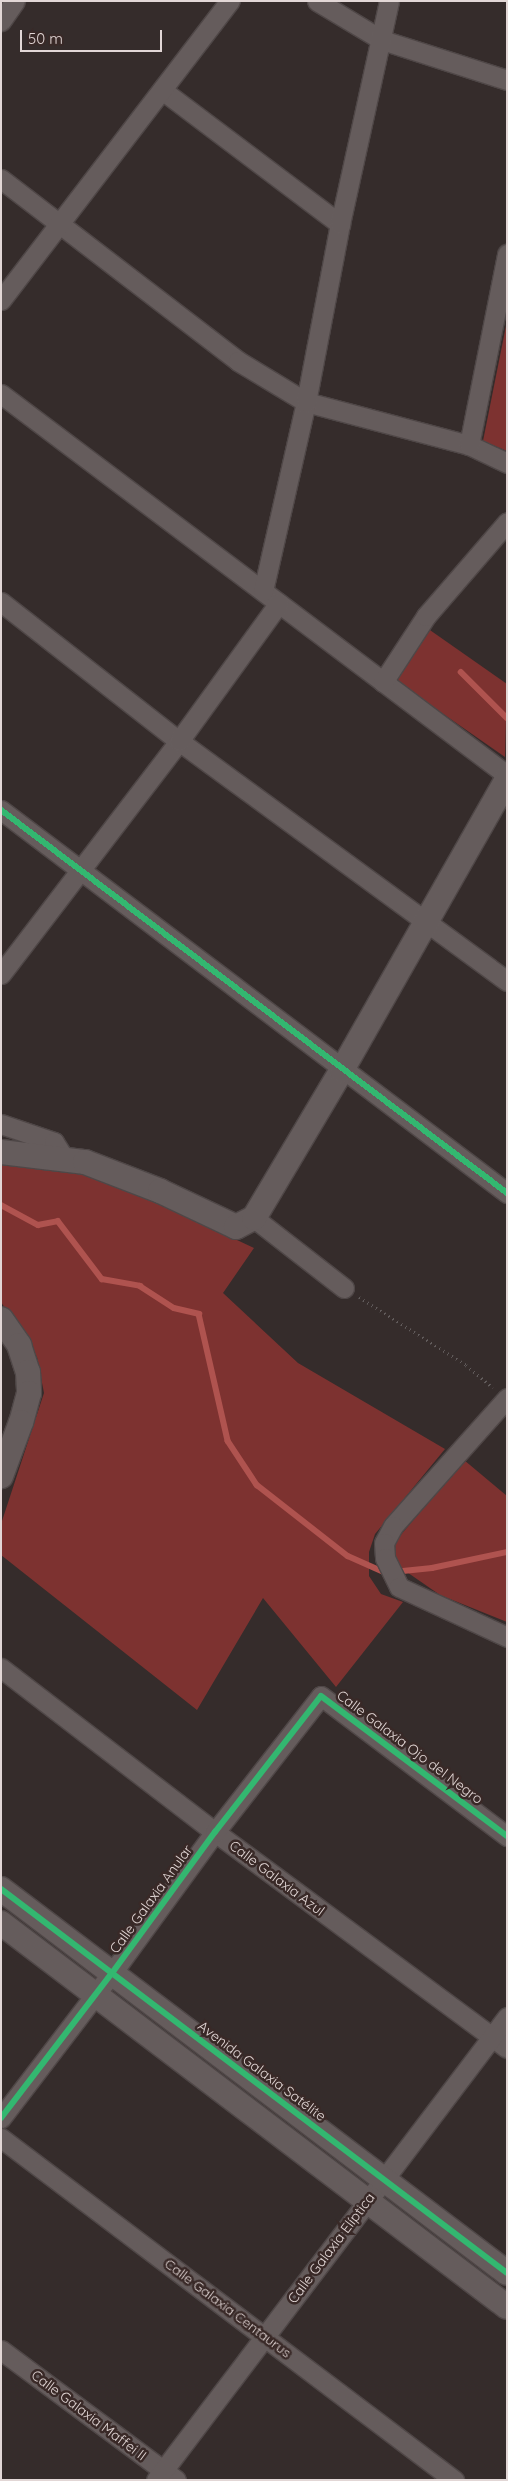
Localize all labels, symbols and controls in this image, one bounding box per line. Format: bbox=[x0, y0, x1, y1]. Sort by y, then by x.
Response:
scale bar bbox=[22, 20, 165, 52]
text: 50 m bbox=[28, 29, 63, 48]
street label: Calle Galaxia Ojo del Negro bbox=[334, 1687, 486, 1807]
street label: Calle Galaxia Azul bbox=[226, 1837, 328, 1919]
street label: Calle Galaxia Anular bbox=[106, 1841, 196, 1957]
street label: Avenida Galaxia Satélite bbox=[195, 2017, 329, 2125]
street label: Calle Galaxia Elíptica bbox=[284, 2189, 378, 2307]
street label: Calle Galaxia Centaurus bbox=[161, 2255, 295, 2361]
street label: Calle Galaxia Maffei II bbox=[28, 2366, 150, 2464]

